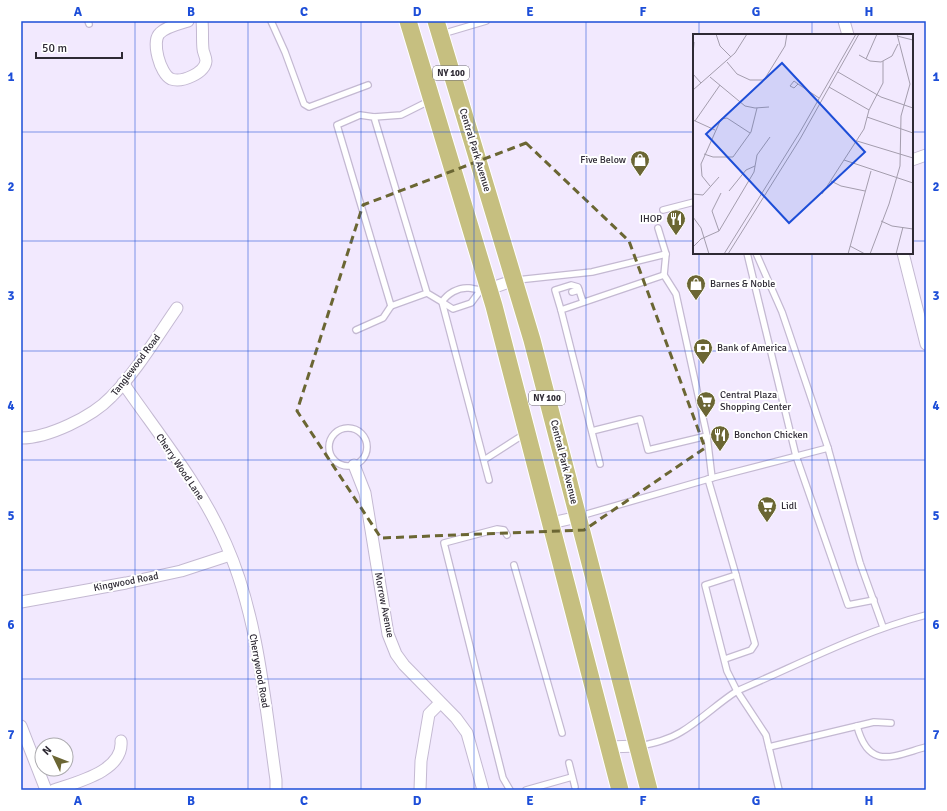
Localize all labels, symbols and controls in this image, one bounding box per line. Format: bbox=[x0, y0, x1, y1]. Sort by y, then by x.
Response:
text: A bbox=[74, 4, 83, 20]
text: B bbox=[187, 4, 195, 20]
text: C bbox=[300, 4, 308, 20]
text: D bbox=[413, 4, 422, 20]
text: E bbox=[526, 4, 534, 20]
text: F bbox=[640, 4, 647, 20]
text: G bbox=[752, 4, 760, 20]
text: H bbox=[865, 4, 873, 20]
scale bar bbox=[36, 34, 122, 60]
inset map bbox=[693, 34, 913, 254]
text: 50 m bbox=[42, 41, 67, 56]
road number: NY 100 bbox=[433, 66, 469, 80]
text: 1 bbox=[7, 69, 15, 85]
text: 1 bbox=[932, 69, 940, 85]
street label: Central Park Avenue bbox=[457, 107, 493, 193]
shop icon: Five Below bbox=[629, 149, 651, 177]
place label: Five Below bbox=[580, 154, 627, 166]
text: 2 bbox=[7, 179, 15, 195]
text: 2 bbox=[932, 179, 940, 195]
restaurant icon: IHOP bbox=[665, 208, 687, 236]
place label: IHOP bbox=[640, 213, 662, 225]
shop icon: Barnes & Noble bbox=[685, 273, 707, 301]
place label: Barnes & Noble bbox=[710, 278, 775, 290]
text: 3 bbox=[7, 288, 15, 304]
text: 3 bbox=[932, 288, 940, 304]
street label: Tanglewood Road bbox=[109, 332, 163, 398]
bank icon: Bank of America bbox=[692, 337, 714, 365]
place label: Bank of America bbox=[717, 342, 787, 354]
place label: Central Plaza Shopping Center bbox=[720, 389, 791, 413]
supermarket icon: Central Plaza Shopping Center bbox=[695, 390, 717, 418]
road number: NY 100 bbox=[529, 391, 565, 405]
text: 4 bbox=[7, 398, 15, 414]
text: 4 bbox=[932, 398, 940, 414]
street label: Central Park Avenue bbox=[548, 419, 580, 505]
restaurant icon: Bonchon Chicken bbox=[709, 424, 731, 452]
place label: Bonchon Chicken bbox=[734, 429, 808, 441]
street label: Cherry Wood Lane bbox=[153, 431, 207, 503]
supermarket icon: Lidl bbox=[756, 495, 778, 523]
place label: Lidl bbox=[781, 500, 797, 512]
text: 5 bbox=[7, 508, 15, 524]
text: 5 bbox=[932, 508, 940, 524]
street label: Kingwood Road bbox=[93, 570, 159, 594]
street label: Morrow Avenue bbox=[372, 571, 396, 639]
text: 6 bbox=[7, 617, 15, 633]
text: 6 bbox=[932, 617, 940, 633]
street label: Cherrywood Road bbox=[247, 633, 271, 709]
text: 7 bbox=[7, 727, 15, 743]
text: 7 bbox=[932, 727, 940, 743]
north arrow bbox=[34, 737, 74, 777]
text: N bbox=[40, 743, 54, 758]
text: A bbox=[74, 793, 83, 809]
text: B bbox=[187, 793, 195, 809]
text: C bbox=[300, 793, 308, 809]
text: D bbox=[413, 793, 422, 809]
text: E bbox=[526, 793, 534, 809]
text: F bbox=[640, 793, 647, 809]
text: G bbox=[752, 793, 760, 809]
text: H bbox=[865, 793, 873, 809]

